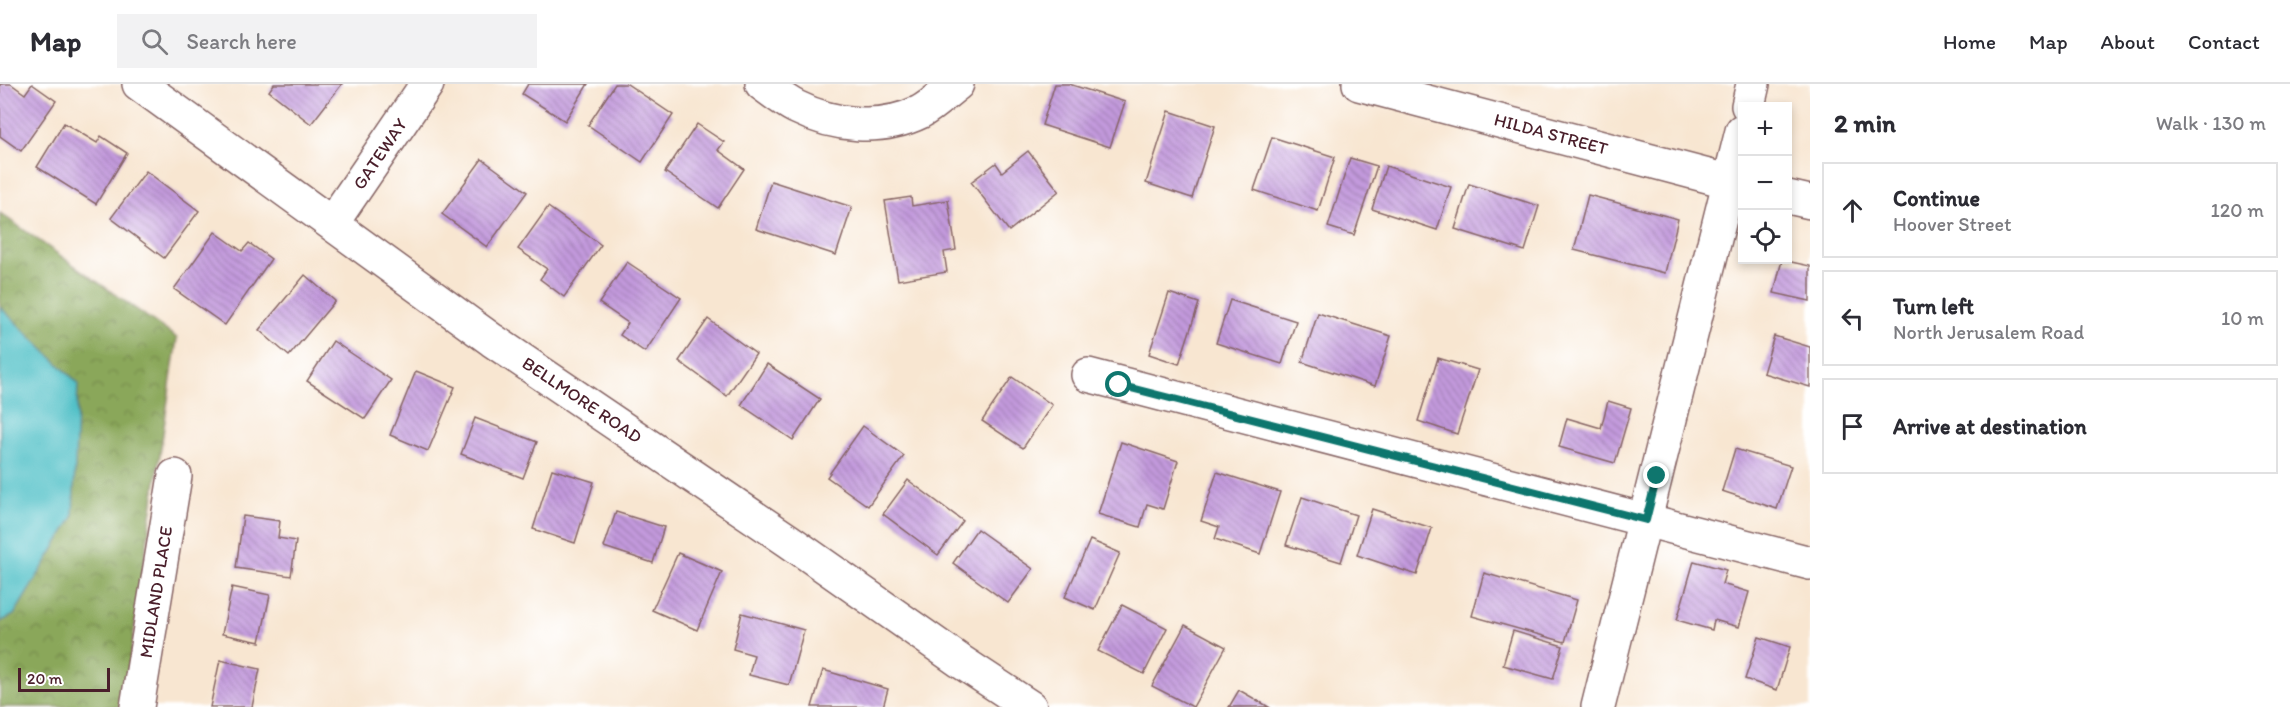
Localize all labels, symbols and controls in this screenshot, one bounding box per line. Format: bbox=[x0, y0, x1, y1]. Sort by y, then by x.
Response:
search box bbox=[117, 14, 537, 68]
text: Map bbox=[30, 24, 81, 58]
icon: search bbox=[138, 25, 171, 58]
text: Search here bbox=[186, 28, 297, 55]
text: Home bbox=[1943, 29, 1996, 54]
text: Map bbox=[2029, 29, 2068, 54]
text: About bbox=[2101, 29, 2155, 54]
text: Contact bbox=[2188, 29, 2260, 54]
map controls bbox=[1738, 102, 1792, 264]
button: + bbox=[1738, 102, 1792, 156]
text: 2 min bbox=[1834, 107, 1896, 139]
street label: HILDA STREET bbox=[1492, 108, 1610, 160]
text: Walk · 130 m bbox=[2156, 111, 2266, 135]
street label: GATEWAY bbox=[348, 114, 412, 194]
button: − bbox=[1738, 156, 1792, 210]
text: Continue bbox=[1893, 185, 1980, 212]
icon: ahead bbox=[1836, 194, 1869, 227]
text: 120 m bbox=[2211, 198, 2264, 222]
button: locate bbox=[1738, 210, 1792, 264]
text: Hoover Street bbox=[1893, 212, 2011, 236]
text: Turn left bbox=[1893, 293, 1974, 320]
icon: left bbox=[1836, 302, 1869, 335]
text: 10 m bbox=[2221, 306, 2264, 330]
text: North Jerusalem Road bbox=[1893, 320, 2084, 344]
street label: BELLMORE ROAD bbox=[518, 352, 646, 448]
route start bbox=[1105, 371, 1131, 397]
icon: arrive bbox=[1836, 410, 1869, 443]
text: Arrive at destination bbox=[1893, 413, 2087, 440]
route end bbox=[1643, 462, 1669, 488]
street label: MIDLAND PLACE bbox=[135, 524, 177, 659]
scale bar bbox=[18, 665, 110, 692]
text: 20 m bbox=[27, 669, 62, 688]

